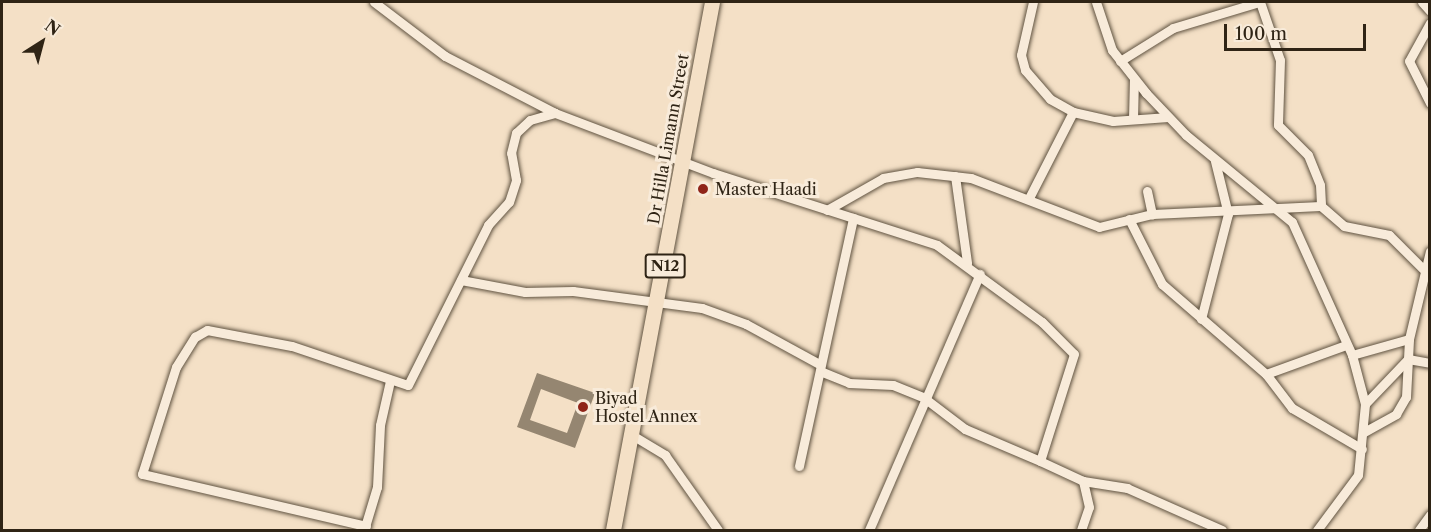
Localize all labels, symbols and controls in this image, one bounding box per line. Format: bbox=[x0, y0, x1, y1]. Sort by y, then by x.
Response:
north arrow bbox=[12, 12, 72, 72]
scale bar bbox=[1227, 12, 1370, 50]
text: N bbox=[41, 15, 64, 40]
text: 100 m bbox=[1235, 23, 1287, 45]
street label: Dr Hilla Limann Street bbox=[644, 52, 692, 226]
place label: Master Haadi bbox=[715, 179, 817, 199]
marker: Master Haadi bbox=[696, 182, 710, 196]
road number: N12 bbox=[644, 254, 686, 278]
place label: Biyad Hostel Annex bbox=[595, 388, 698, 426]
marker: Biyad Hostel Annex bbox=[576, 400, 590, 414]

